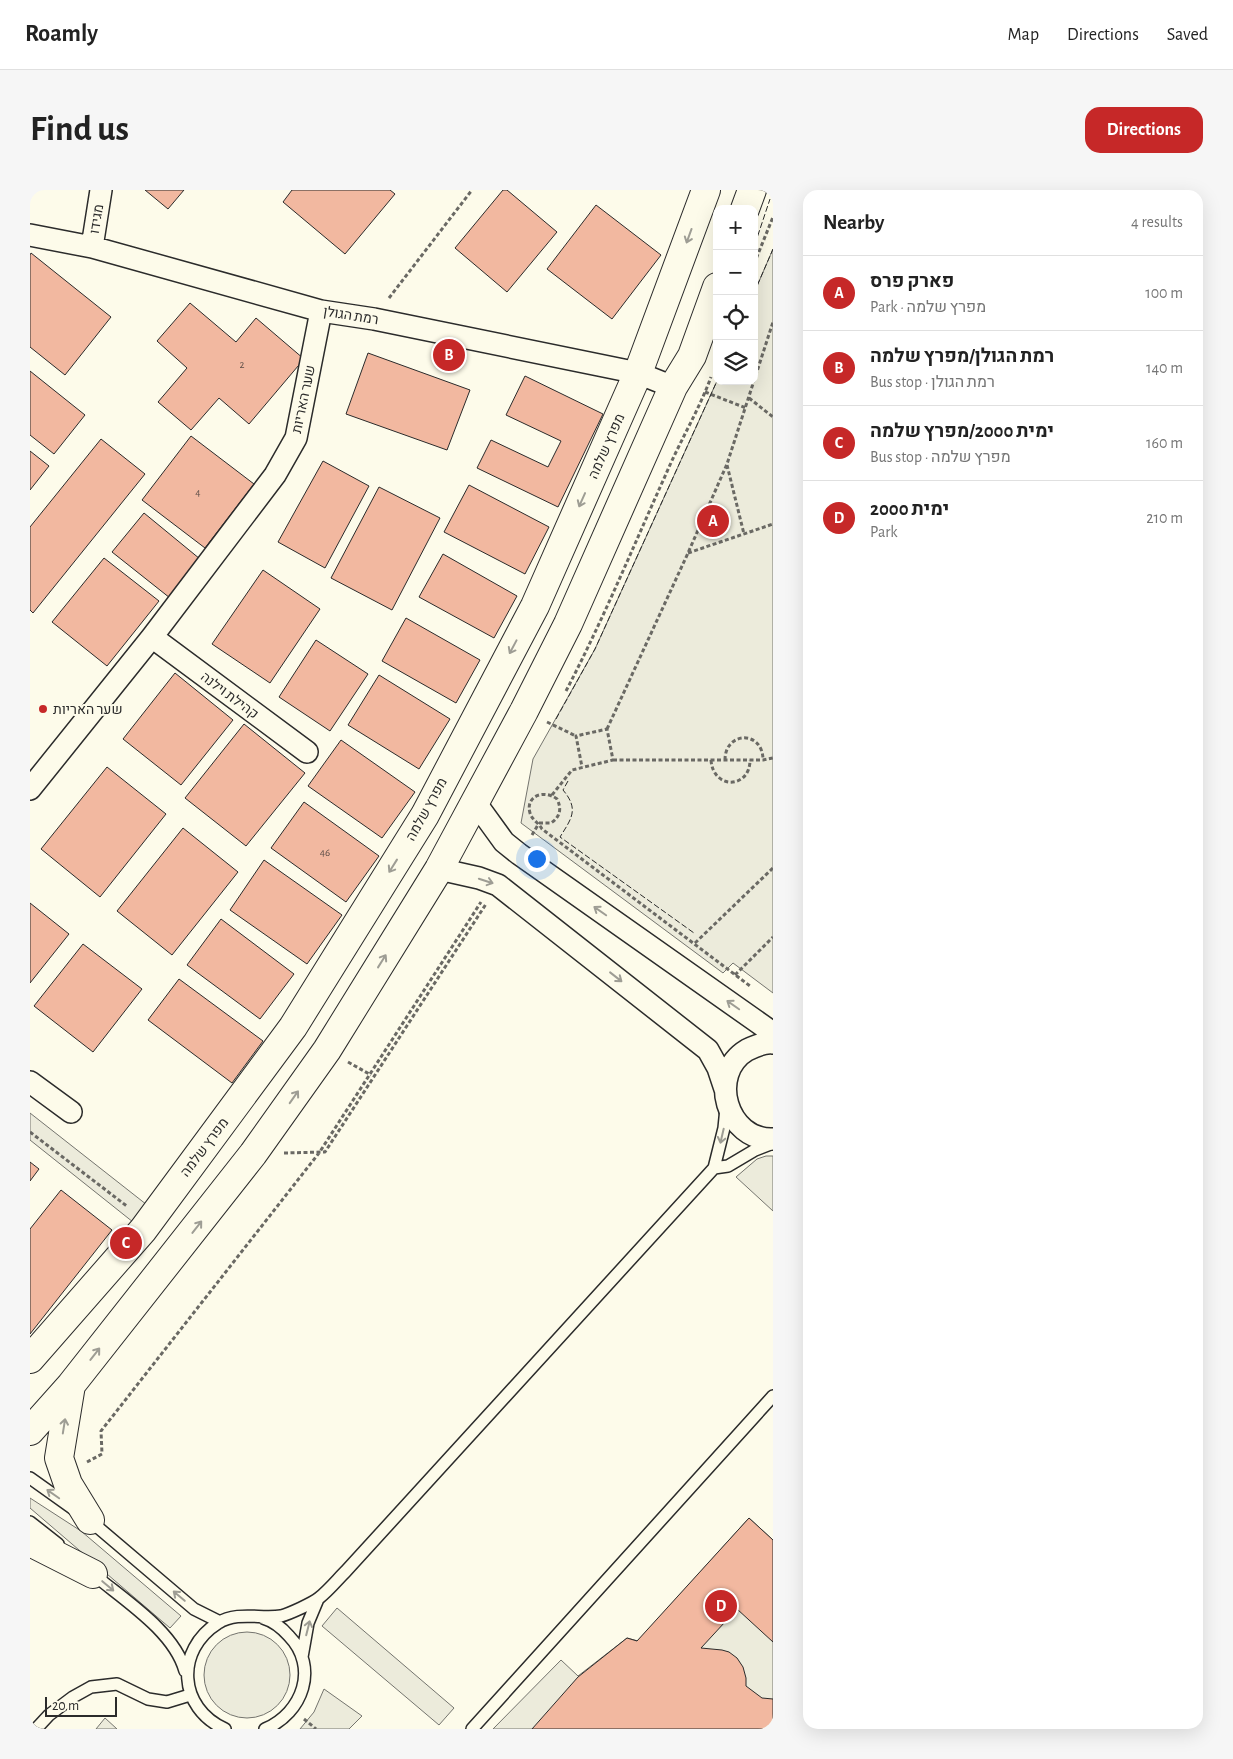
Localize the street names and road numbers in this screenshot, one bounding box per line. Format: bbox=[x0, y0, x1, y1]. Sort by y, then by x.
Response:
street label: מגידו bbox=[88, 203, 106, 235]
street label: רמת הגולן bbox=[322, 305, 379, 327]
street label: שער האריות bbox=[290, 364, 318, 435]
street label: מפרץ שלמה bbox=[586, 412, 627, 481]
street label: קהילת וילנה bbox=[198, 670, 261, 722]
street label: מפרץ שלמה bbox=[404, 776, 450, 843]
street label: מפרץ שלמה bbox=[178, 1116, 231, 1180]

